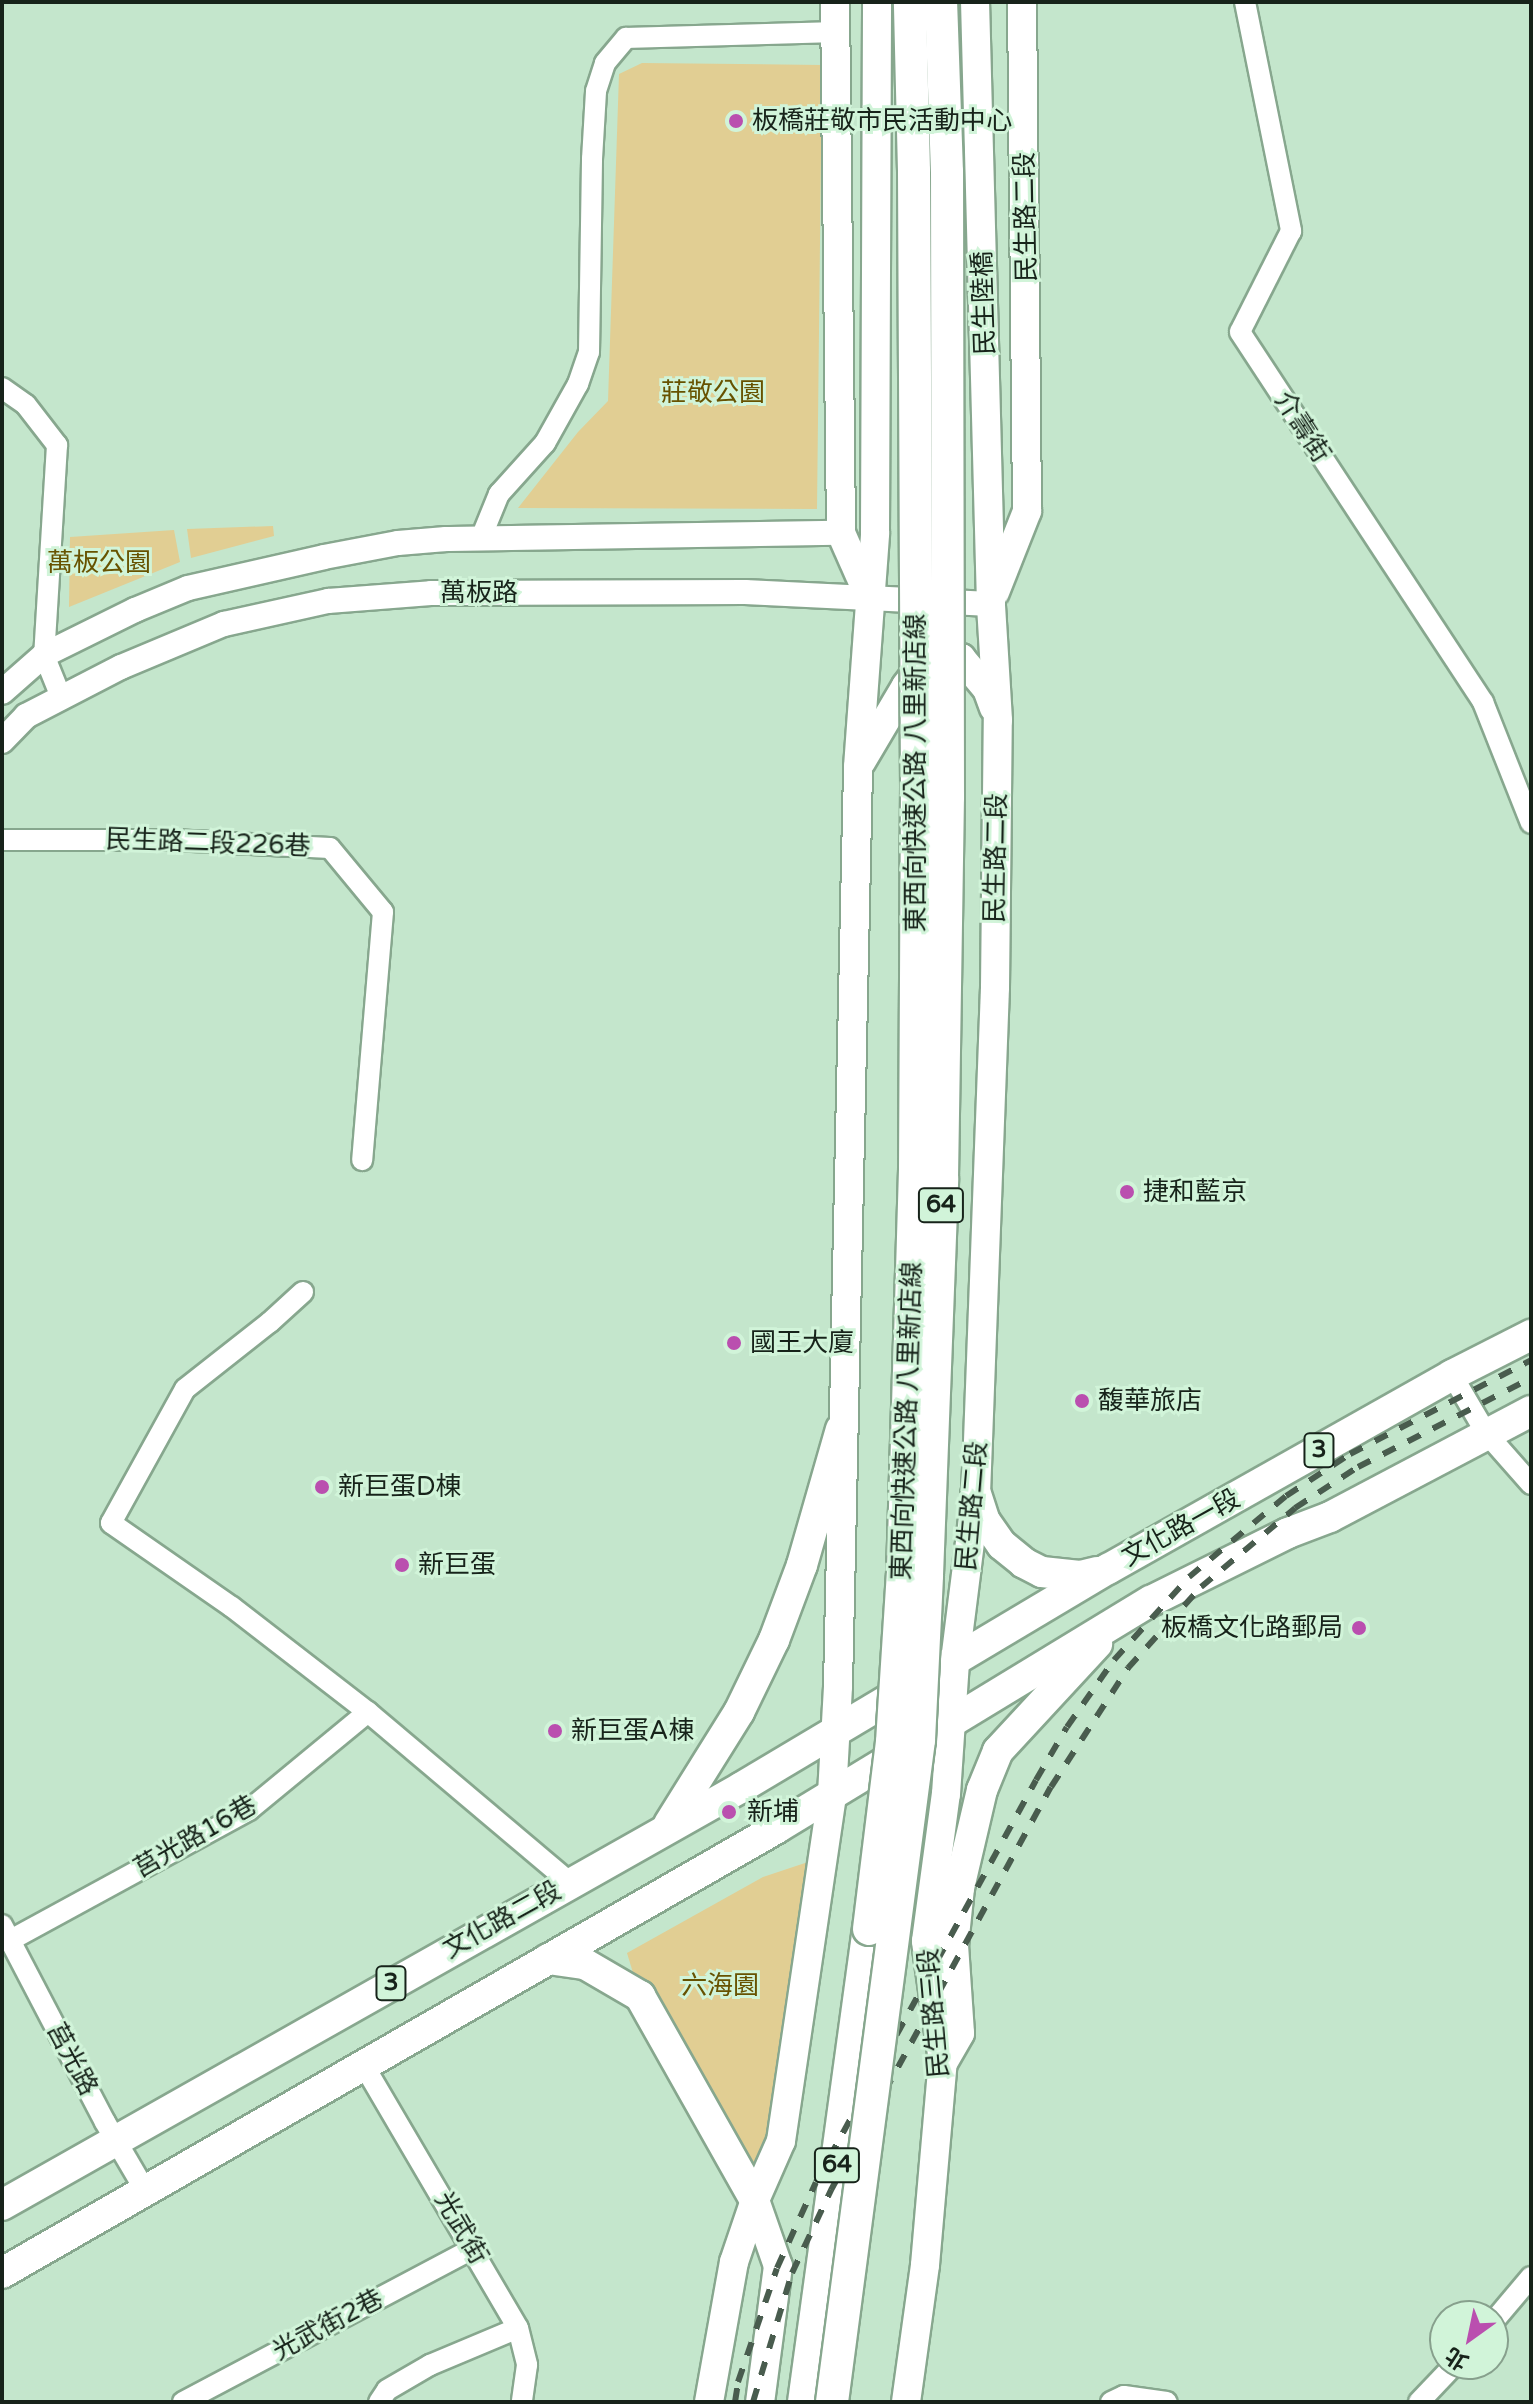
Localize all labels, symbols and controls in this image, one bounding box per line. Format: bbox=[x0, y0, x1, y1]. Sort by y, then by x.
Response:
place label: 板橋莊敬市民活動中心 bbox=[752, 105, 1012, 137]
marker: 板橋莊敬市民活動中心 bbox=[727, 112, 745, 130]
street label: 民生路二段 bbox=[1009, 152, 1043, 282]
street label: 民生陸橋 bbox=[967, 250, 1001, 356]
park label: 莊敬公園 bbox=[661, 377, 765, 409]
street label: 介壽街 bbox=[1268, 386, 1336, 468]
park label: 萬板公園 bbox=[47, 547, 151, 579]
street label: 萬板路 bbox=[440, 577, 518, 609]
street label: 東西向快速公路 八里新店線 bbox=[900, 614, 932, 932]
street label: 民生路二段 bbox=[979, 793, 1013, 923]
street label: 民生路二段226巷 bbox=[105, 824, 311, 862]
place label: 捷和藍京 bbox=[1143, 1176, 1247, 1208]
marker: 捷和藍京 bbox=[1118, 1183, 1136, 1201]
road number: 64 bbox=[917, 1185, 965, 1225]
street label: 東西向快速公路 八里新店線 bbox=[886, 1261, 928, 1581]
place label: 國王大廈 bbox=[750, 1327, 854, 1359]
marker: 國王大廈 bbox=[725, 1334, 743, 1352]
place label: 馥華旅店 bbox=[1098, 1385, 1202, 1417]
marker: 馥華旅店 bbox=[1073, 1392, 1091, 1410]
road number: 3 bbox=[1303, 1430, 1335, 1470]
street label: 民生路二段 bbox=[951, 1440, 993, 1572]
place label: 新巨蛋D棟 bbox=[338, 1471, 462, 1503]
marker: 新巨蛋D棟 bbox=[313, 1478, 331, 1496]
street label: 文化路一段 bbox=[1117, 1483, 1245, 1573]
place label: 新巨蛋 bbox=[418, 1549, 496, 1581]
marker: 新巨蛋 bbox=[393, 1556, 411, 1574]
place label: 板橋文化路郵局 bbox=[1161, 1612, 1343, 1644]
marker: 板橋文化路郵局 bbox=[1350, 1619, 1368, 1637]
place label: 新巨蛋A棟 bbox=[571, 1715, 694, 1747]
marker: 新巨蛋A棟 bbox=[546, 1722, 564, 1740]
street label: 莒光路16巷 bbox=[128, 1789, 262, 1885]
place label: 新埔 bbox=[747, 1796, 799, 1828]
marker: 新埔 bbox=[718, 1801, 740, 1823]
street label: 文化路二段 bbox=[438, 1875, 566, 1965]
street label: 民生路三段 bbox=[913, 1947, 955, 2079]
road number: 3 bbox=[375, 1963, 407, 2003]
park label: 六海園 bbox=[681, 1970, 759, 2002]
street label: 莒光路 bbox=[40, 2017, 104, 2101]
road number: 64 bbox=[813, 2145, 861, 2185]
street label: 光武街 bbox=[428, 2186, 494, 2270]
street label: 光武街2巷 bbox=[268, 2283, 388, 2367]
north arrow bbox=[1429, 2300, 1509, 2380]
text: 北 bbox=[1441, 2342, 1473, 2375]

